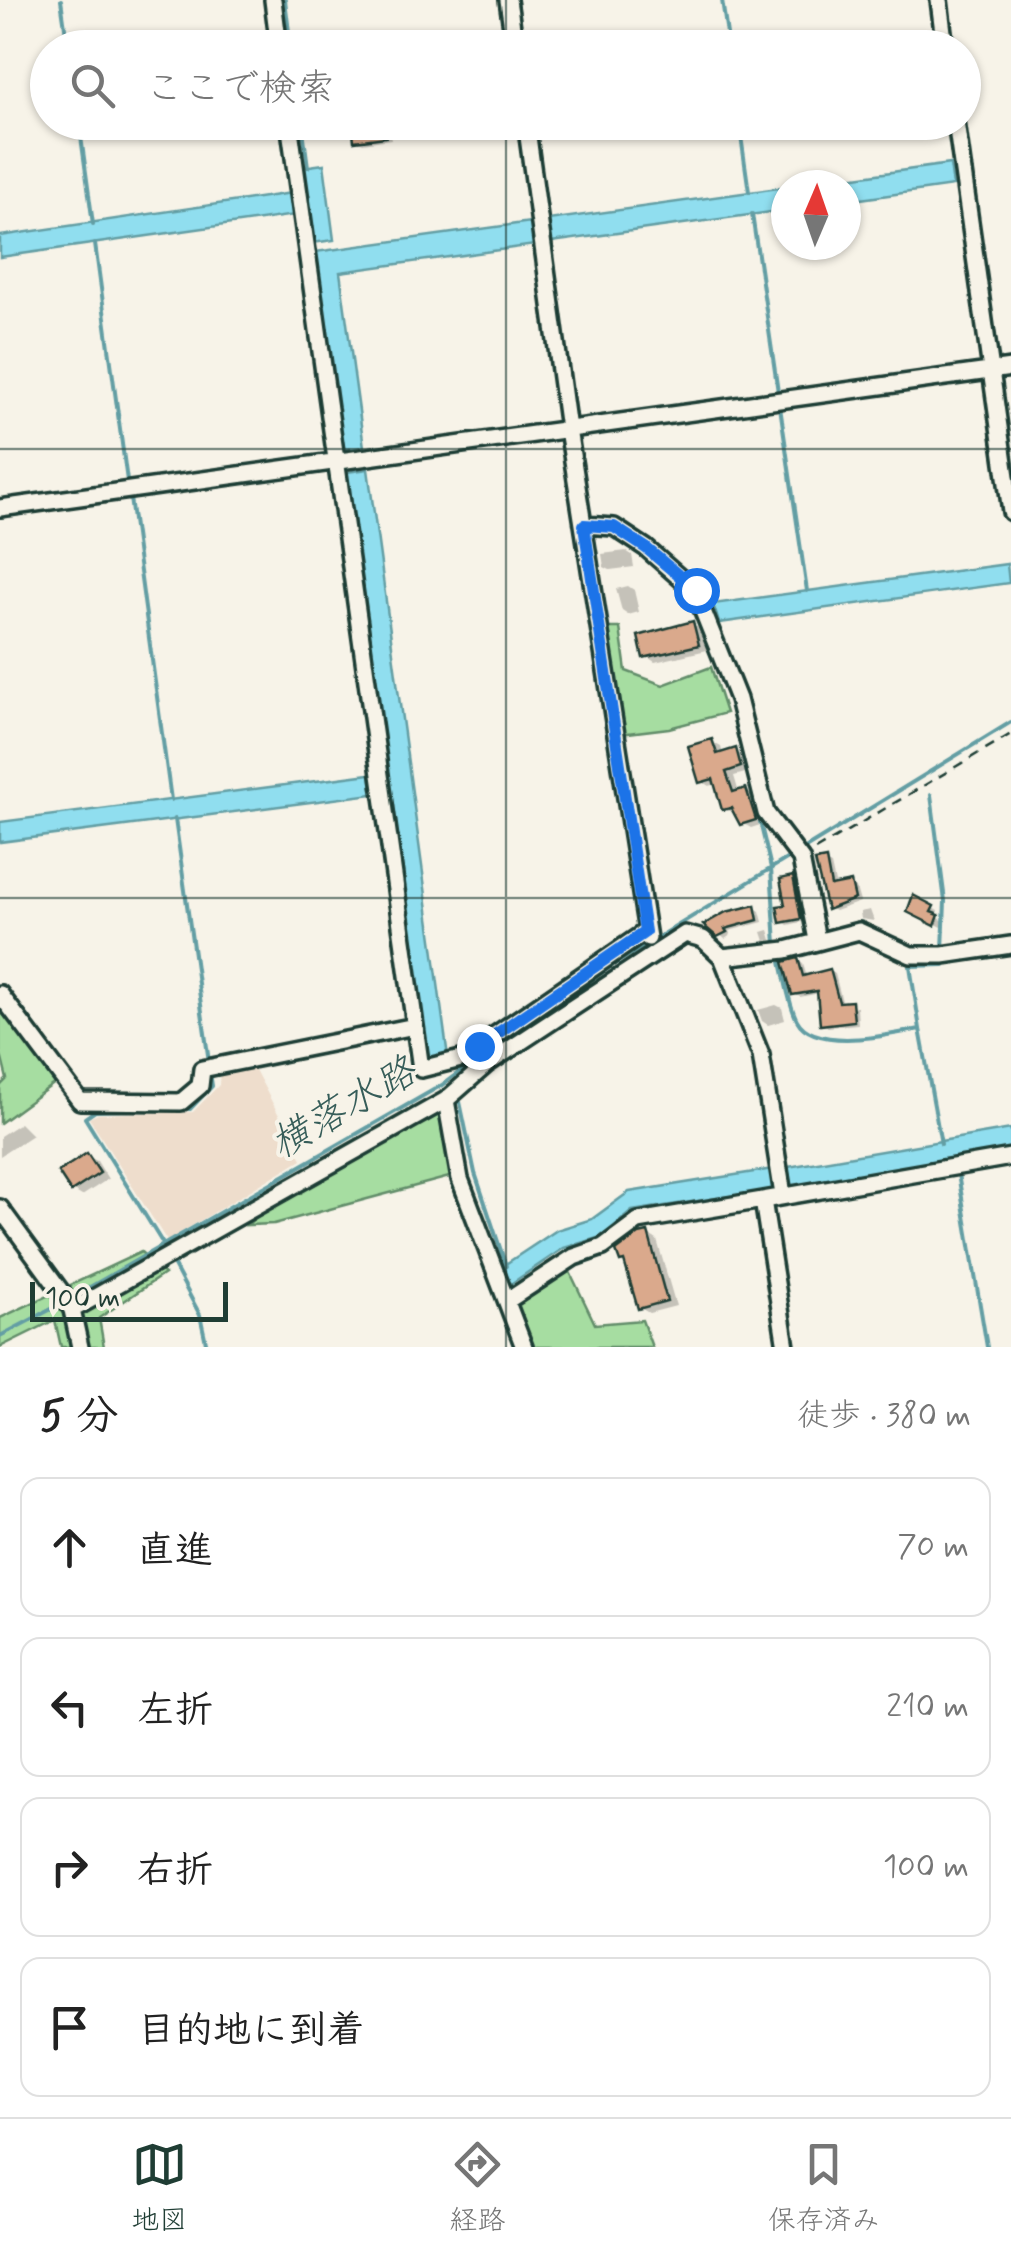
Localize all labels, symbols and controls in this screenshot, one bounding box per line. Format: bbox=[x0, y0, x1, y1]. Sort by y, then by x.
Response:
search box bbox=[30, 30, 981, 140]
icon: search bbox=[65, 58, 120, 113]
text: ここで検索 bbox=[145, 65, 335, 114]
north arrow bbox=[771, 170, 861, 260]
route start bbox=[674, 568, 720, 614]
route end bbox=[457, 1024, 503, 1070]
water label: 横落水路 bbox=[262, 1045, 428, 1172]
scale bar bbox=[30, 1277, 228, 1322]
text: 100 m bbox=[45, 1281, 120, 1318]
text: 5 分 bbox=[40, 1390, 119, 1445]
text: 徒歩 · 380 m bbox=[797, 1395, 971, 1437]
icon: ahead bbox=[42, 1520, 97, 1575]
text: 70 m bbox=[897, 1526, 969, 1568]
text: 直進 bbox=[137, 1527, 213, 1576]
icon: left bbox=[42, 1680, 97, 1735]
text: 210 m bbox=[886, 1686, 969, 1728]
text: 左折 bbox=[137, 1687, 213, 1736]
icon: right bbox=[42, 1840, 97, 1895]
text: 100 m bbox=[883, 1846, 969, 1888]
text: 右折 bbox=[137, 1847, 213, 1896]
icon: arrive bbox=[42, 2000, 97, 2055]
text: 目的地に到着 bbox=[137, 2007, 365, 2056]
tab: 地図 bbox=[131, 2137, 187, 2240]
tab: 経路 bbox=[449, 2137, 506, 2240]
tab: 保存済み bbox=[768, 2137, 880, 2240]

